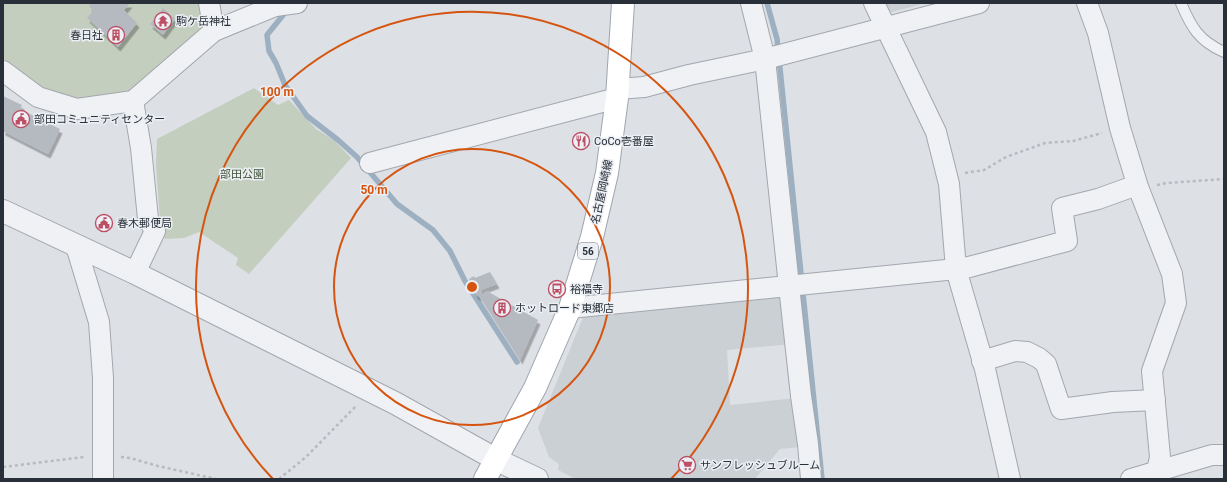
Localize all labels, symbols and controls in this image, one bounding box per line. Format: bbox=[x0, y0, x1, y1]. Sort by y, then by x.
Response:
temple icon: 駒ケ岳神社 bbox=[153, 11, 173, 31]
place label: 駒ケ岳神社 bbox=[176, 15, 231, 28]
building icon: 春日社 bbox=[106, 25, 126, 45]
place label: 春日社 bbox=[70, 29, 103, 42]
text: 100 m bbox=[260, 85, 294, 99]
public building icon: 部田コミュニティセンター bbox=[11, 109, 31, 129]
place label: 部田コミュニティセンター bbox=[34, 113, 165, 126]
restaurant icon: CoCo壱番屋 bbox=[571, 131, 591, 151]
place label: CoCo壱番屋 bbox=[594, 135, 654, 148]
street label: 名古屋岡崎線 bbox=[589, 158, 615, 226]
park label: 部田公園 bbox=[220, 168, 264, 181]
text: 50 m bbox=[360, 183, 388, 197]
public building icon: 春木郵便局 bbox=[94, 213, 114, 233]
place label: 春木郵便局 bbox=[117, 217, 172, 230]
road number: 56 bbox=[578, 243, 598, 259]
bus stop icon: 裕福寺 bbox=[547, 279, 567, 299]
centre of rings bbox=[465, 280, 479, 294]
place label: 裕福寺 bbox=[570, 283, 603, 296]
building icon: ホットロード東郷店 bbox=[492, 298, 512, 318]
place label: ホットロード東郷店 bbox=[515, 302, 614, 315]
supermarket icon: サンフレッシュブルーム bbox=[677, 455, 697, 475]
place label: サンフレッシュブルーム bbox=[700, 459, 820, 472]

